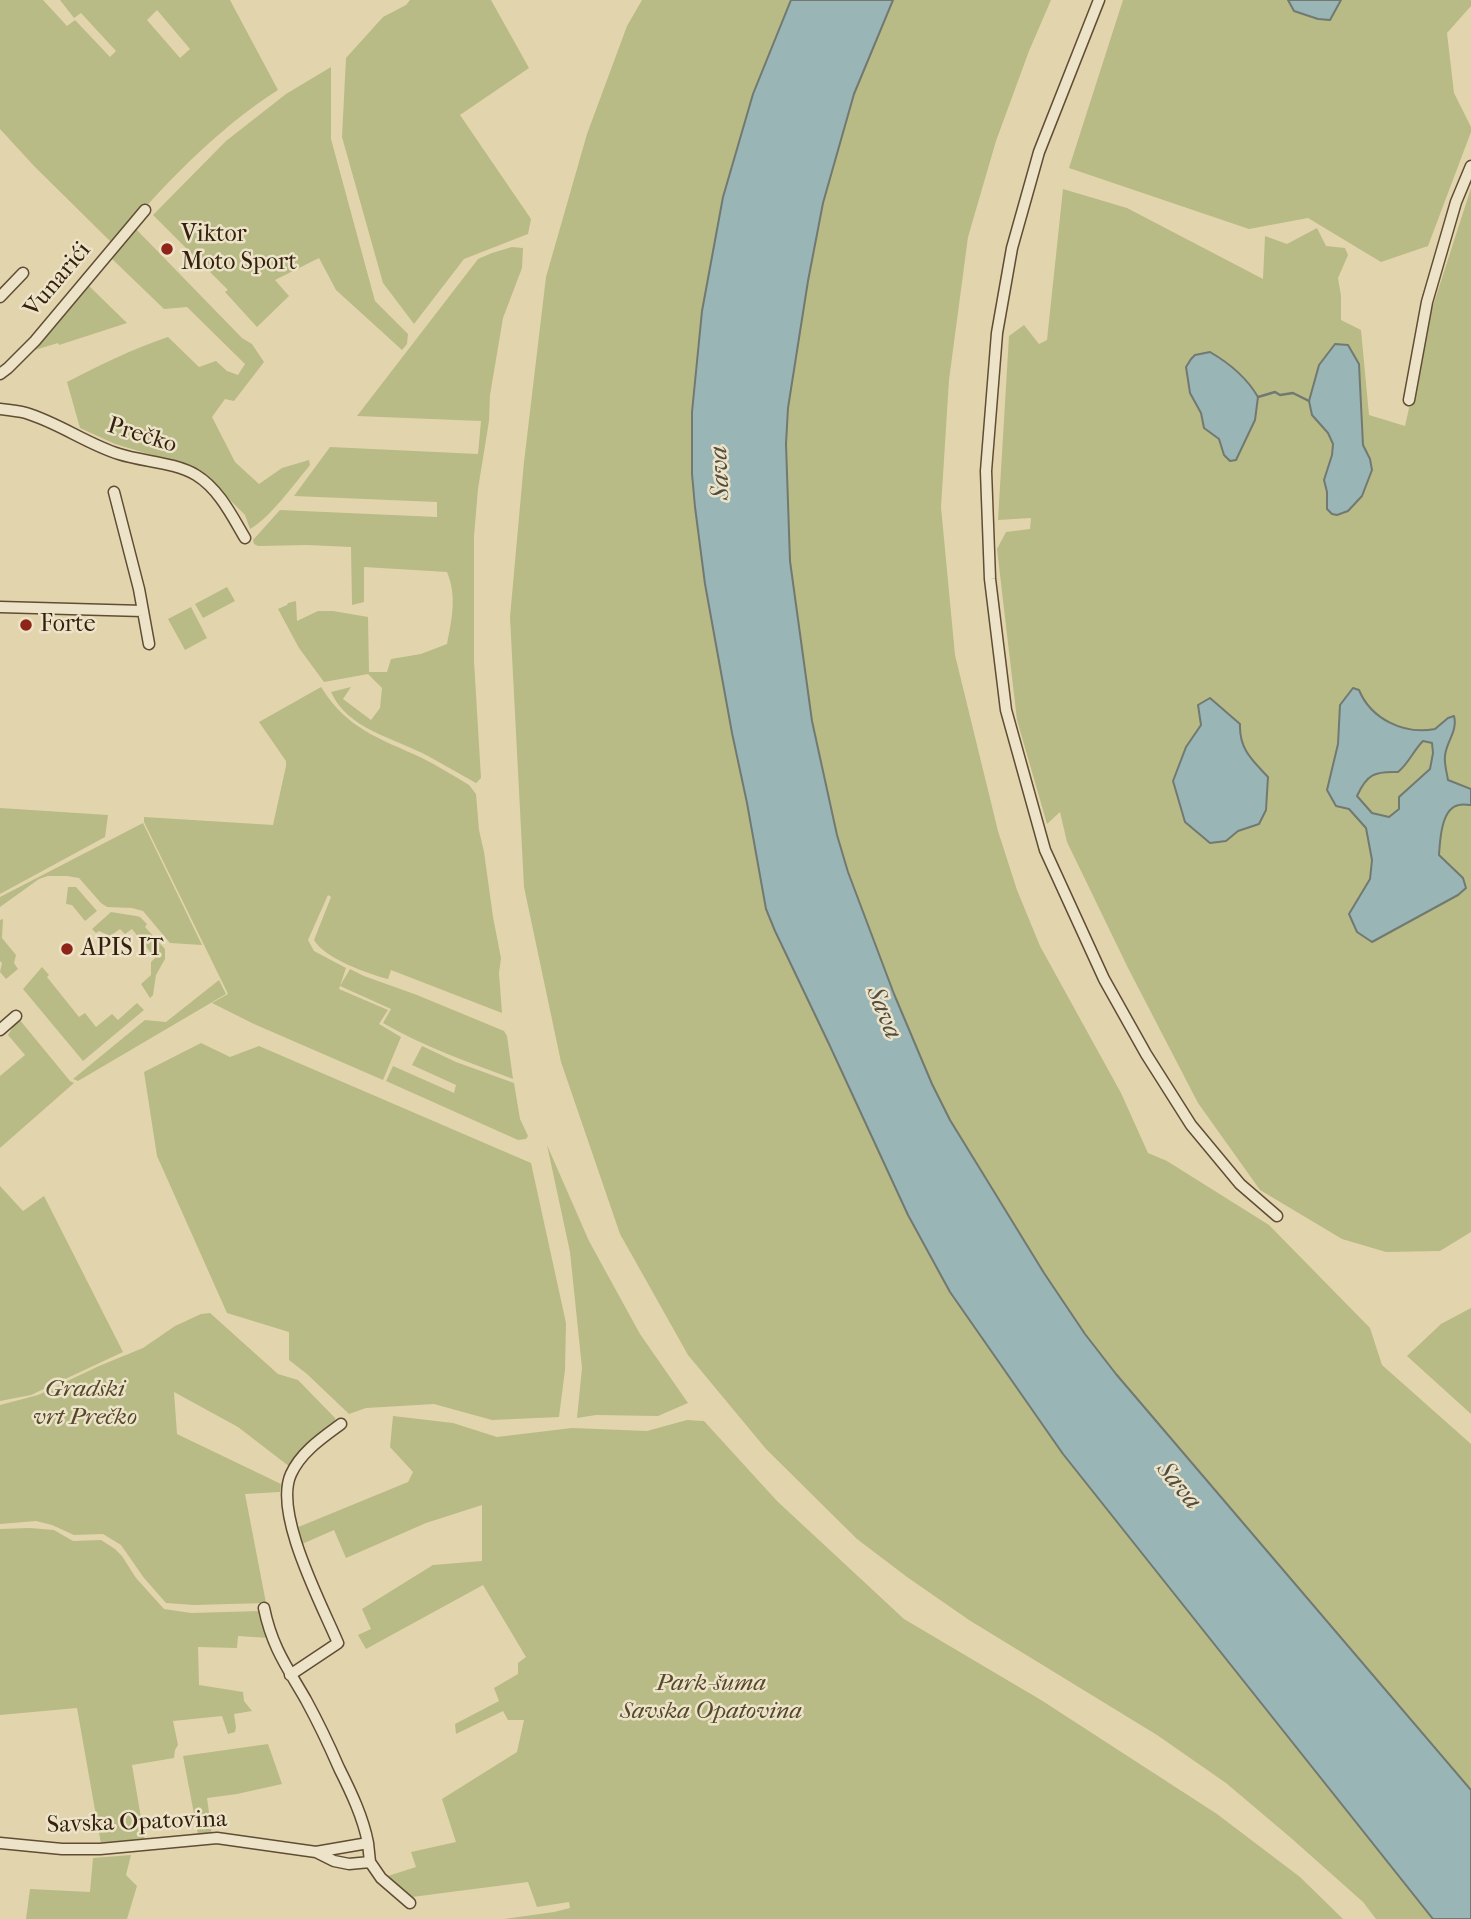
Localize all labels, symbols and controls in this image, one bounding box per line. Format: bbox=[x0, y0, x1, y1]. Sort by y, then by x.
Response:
place label: Viktor Moto Sport bbox=[181, 221, 297, 277]
street label: Vunarići bbox=[19, 237, 97, 323]
marker: Viktor Moto Sport bbox=[159, 241, 175, 257]
street label: Prečko bbox=[104, 412, 180, 460]
water label: Sava bbox=[704, 445, 738, 501]
place label: Forte bbox=[40, 611, 96, 639]
marker: Forte bbox=[18, 617, 34, 633]
place label: APIS IT bbox=[81, 935, 163, 963]
marker: APIS IT bbox=[59, 941, 75, 957]
water label: Sava bbox=[858, 982, 908, 1044]
park label: Gradski vrt Prečko bbox=[33, 1376, 137, 1432]
water label: Sava bbox=[1149, 1455, 1207, 1517]
park label: Park-šuma Savska Opatovina bbox=[620, 1670, 802, 1726]
street label: Savska Opatovina bbox=[46, 1805, 228, 1841]

